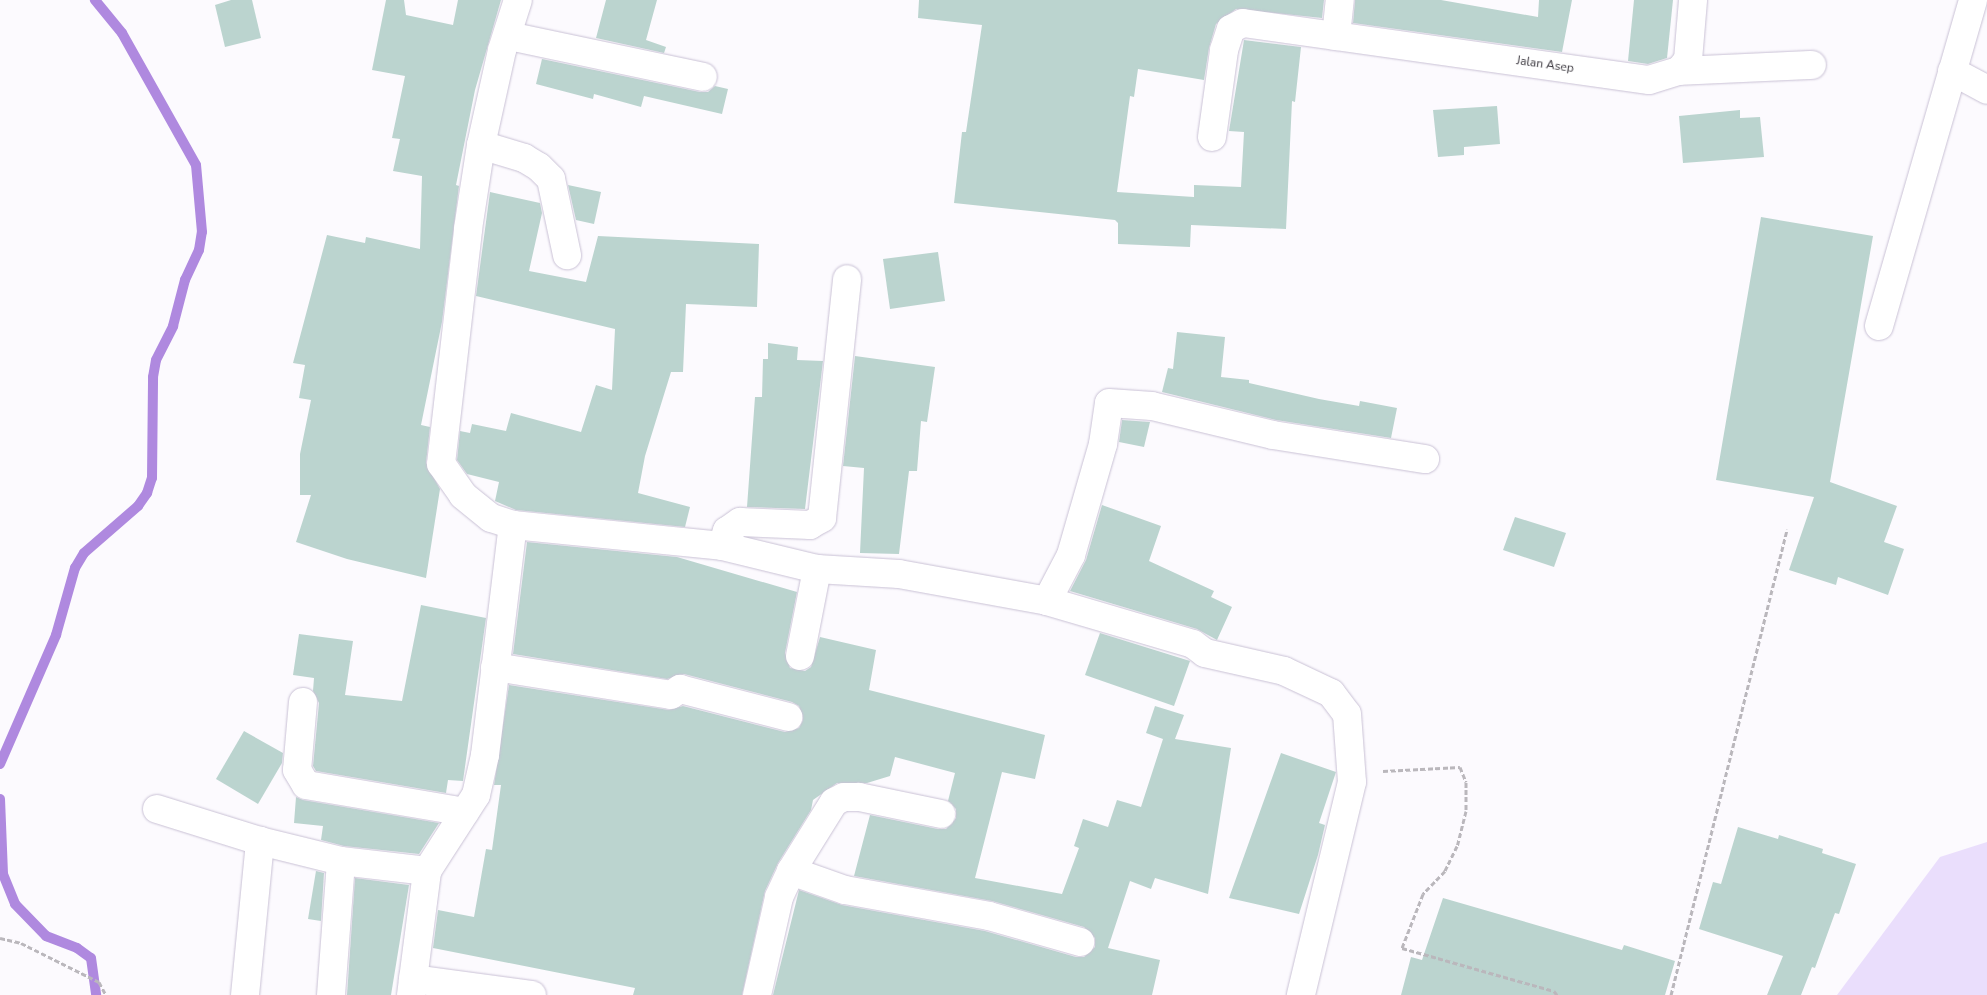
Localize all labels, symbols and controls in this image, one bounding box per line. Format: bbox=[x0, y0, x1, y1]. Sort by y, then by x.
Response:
street label: Jalan Asep bbox=[1515, 54, 1575, 76]

